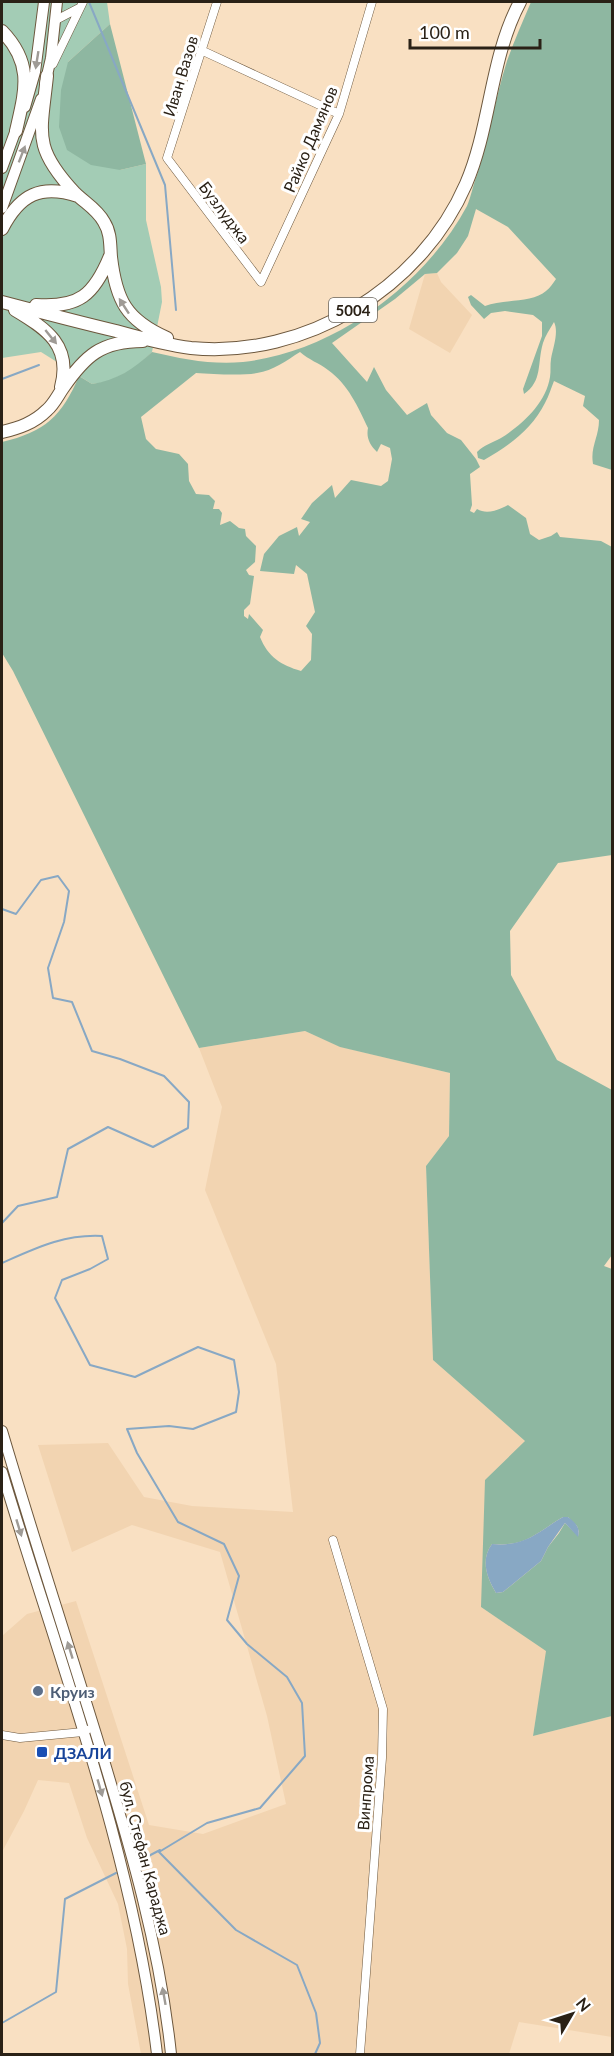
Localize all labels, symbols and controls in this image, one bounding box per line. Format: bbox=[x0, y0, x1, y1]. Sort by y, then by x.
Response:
scale bar bbox=[410, 12, 540, 50]
text: 100 m bbox=[419, 21, 470, 43]
street label: Иван Вазов bbox=[159, 33, 201, 119]
one-way arrow bbox=[33, 50, 42, 69]
street label: Райко Дамянов bbox=[279, 83, 341, 195]
one-way arrow bbox=[18, 145, 27, 163]
street label: Бузлуджа bbox=[196, 177, 254, 247]
one-way arrow bbox=[119, 297, 130, 314]
road number: 5004 bbox=[329, 298, 377, 322]
one-way arrow bbox=[44, 329, 57, 345]
one-way arrow bbox=[15, 1519, 24, 1537]
one-way arrow bbox=[65, 1641, 74, 1659]
place label: Круиз bbox=[50, 1682, 95, 1701]
marker: Круиз bbox=[31, 1684, 45, 1698]
place label: ДЗАЛИ bbox=[54, 1743, 112, 1762]
marker: ДЗАЛИ bbox=[35, 1745, 49, 1759]
street label: Винпрома bbox=[353, 1755, 377, 1831]
one-way arrow bbox=[96, 1779, 105, 1797]
street label: бул. Стефан Караджа bbox=[116, 1779, 176, 1937]
north arrow bbox=[542, 1984, 602, 2044]
one-way arrow bbox=[159, 1987, 168, 2006]
text: N bbox=[573, 1993, 595, 2015]

